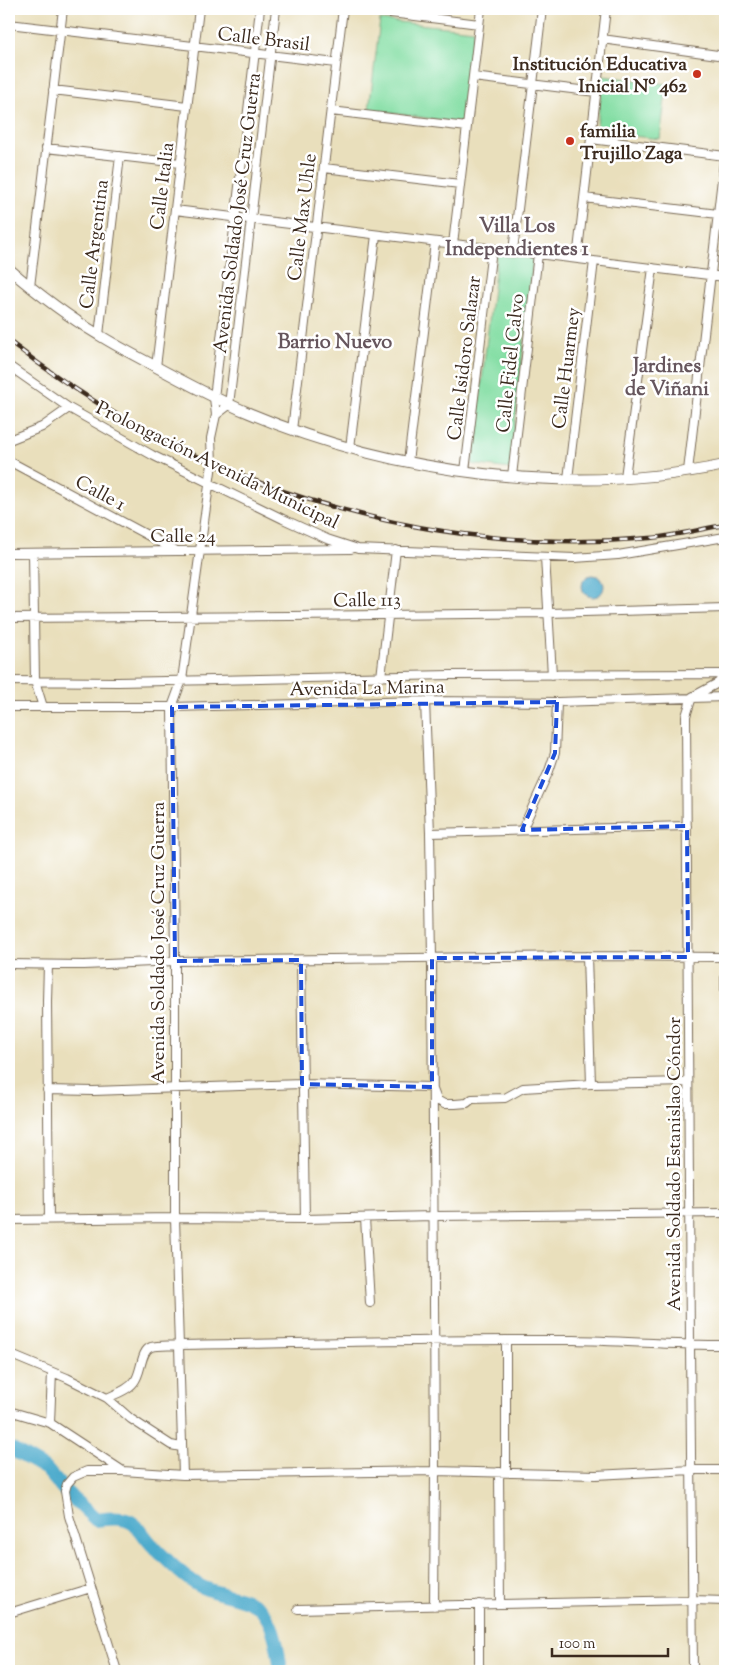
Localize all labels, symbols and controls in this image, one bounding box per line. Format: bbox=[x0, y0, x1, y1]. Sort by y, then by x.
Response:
street label: Calle Brasil bbox=[216, 21, 312, 60]
place label: Institución Educativa Inicial Nº 462 bbox=[513, 52, 687, 101]
marker: Institución Educativa Inicial Nº 462 bbox=[691, 68, 703, 80]
street label: Avenida Soldado José Cruz Guerra bbox=[208, 71, 269, 355]
place label: familia Trujillo Zaga bbox=[580, 119, 683, 168]
marker: familia Trujillo Zaga bbox=[564, 135, 576, 147]
street label: Calle Italia bbox=[145, 141, 182, 232]
street label: Calle Max Uhle bbox=[282, 152, 325, 283]
street label: Calle Argentina bbox=[74, 178, 117, 311]
district label: Villa Los Independientes 1 bbox=[445, 213, 589, 265]
street label: Calle Isidoro Salazar bbox=[442, 274, 489, 442]
street label: Calle Fidel Calvo bbox=[491, 292, 532, 434]
street label: Calle Huarmey bbox=[547, 305, 588, 431]
district label: Barrio Nuevo bbox=[278, 329, 392, 358]
district label: Jardines de Viñani bbox=[625, 353, 709, 405]
street label: Prolongación Avenida Municipal bbox=[91, 395, 343, 537]
street label: Calle 1 bbox=[70, 470, 130, 519]
street label: Calle 24 bbox=[150, 524, 216, 551]
street label: Calle 113 bbox=[333, 587, 401, 616]
street label: Avenida La Marina bbox=[289, 675, 445, 704]
street label: Avenida Soldado José Cruz Guerra bbox=[146, 801, 173, 1084]
street label: Avenida Soldado Estanislao Cóndor bbox=[662, 1017, 689, 1311]
scale bar bbox=[552, 1625, 668, 1657]
text: 100 m bbox=[559, 1634, 596, 1655]

